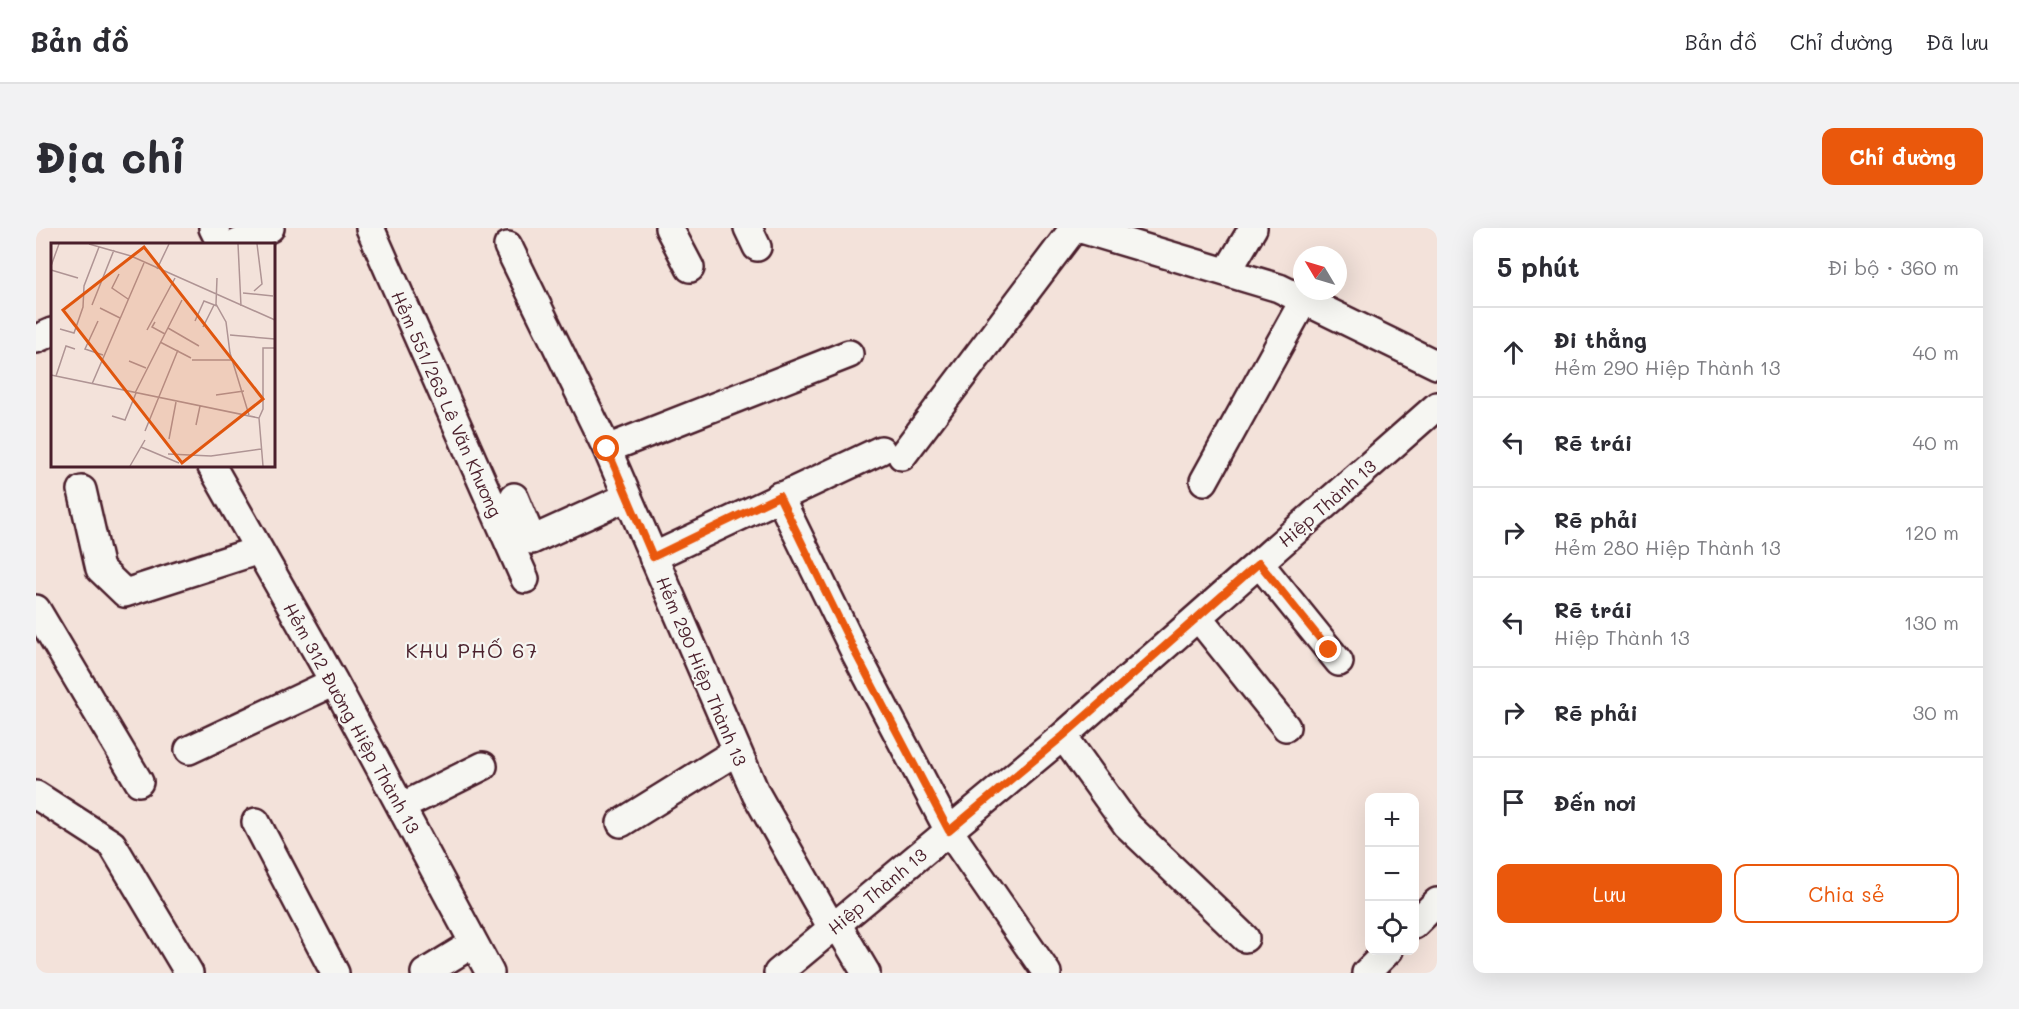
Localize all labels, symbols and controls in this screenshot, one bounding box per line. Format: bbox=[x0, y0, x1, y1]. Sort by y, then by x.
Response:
text: Bản đồ bbox=[30, 23, 129, 59]
text: Bản đồ bbox=[1685, 28, 1757, 55]
text: Chỉ đường bbox=[1790, 28, 1893, 55]
text: Đã lưu bbox=[1926, 28, 1989, 55]
button: Chỉ đường bbox=[1822, 128, 1983, 185]
text: Địa chỉ bbox=[36, 129, 185, 184]
inset map bbox=[51, 243, 274, 466]
north arrow bbox=[1293, 246, 1347, 300]
text: 5 phút bbox=[1497, 250, 1579, 284]
text: Đi bộ · 360 m bbox=[1827, 254, 1959, 280]
street label: Hẻm 551/263 Lê Văn Khương bbox=[386, 287, 508, 521]
text: Đi thẳng bbox=[1554, 325, 1647, 354]
icon: ahead bbox=[1497, 336, 1530, 369]
text: 40 m bbox=[1913, 339, 1959, 365]
text: Hẻm 290 Hiệp Thành 13 bbox=[1554, 354, 1780, 380]
icon: left bbox=[1497, 426, 1530, 459]
text: Rẽ trái bbox=[1554, 428, 1632, 457]
text: 40 m bbox=[1913, 429, 1959, 455]
route start bbox=[593, 435, 619, 461]
street label: Hiệp Thành 13 bbox=[1273, 454, 1381, 552]
text: Rẽ phải bbox=[1554, 505, 1638, 534]
icon: right bbox=[1497, 516, 1530, 549]
text: 120 m bbox=[1904, 519, 1959, 545]
text: Hẻm 280 Hiệp Thành 13 bbox=[1554, 534, 1781, 560]
street label: Hẻm 290 Hiệp Thành 13 bbox=[651, 572, 753, 770]
text: Rẽ trái bbox=[1554, 595, 1632, 624]
street label: Hẻm 312 Đường Hiệp Thành 13 bbox=[278, 598, 426, 838]
icon: left bbox=[1497, 606, 1530, 639]
text: 130 m bbox=[1904, 609, 1959, 635]
text: Hiệp Thành 13 bbox=[1554, 624, 1690, 650]
route end bbox=[1315, 636, 1341, 662]
district label: KHU PHỐ 67 bbox=[405, 637, 539, 663]
icon: right bbox=[1497, 696, 1530, 729]
text: Rẽ phải bbox=[1554, 698, 1638, 727]
text: 30 m bbox=[1913, 699, 1959, 725]
icon: arrive bbox=[1497, 786, 1530, 819]
text: Đến nơi bbox=[1554, 788, 1637, 817]
map controls bbox=[1365, 793, 1419, 955]
button: + bbox=[1365, 793, 1419, 847]
street label: Hiệp Thành 13 bbox=[822, 843, 932, 939]
button: − bbox=[1365, 847, 1419, 901]
button: Lưu bbox=[1497, 864, 1722, 923]
button: Chia sẻ bbox=[1734, 864, 1959, 923]
button: locate bbox=[1365, 901, 1419, 955]

